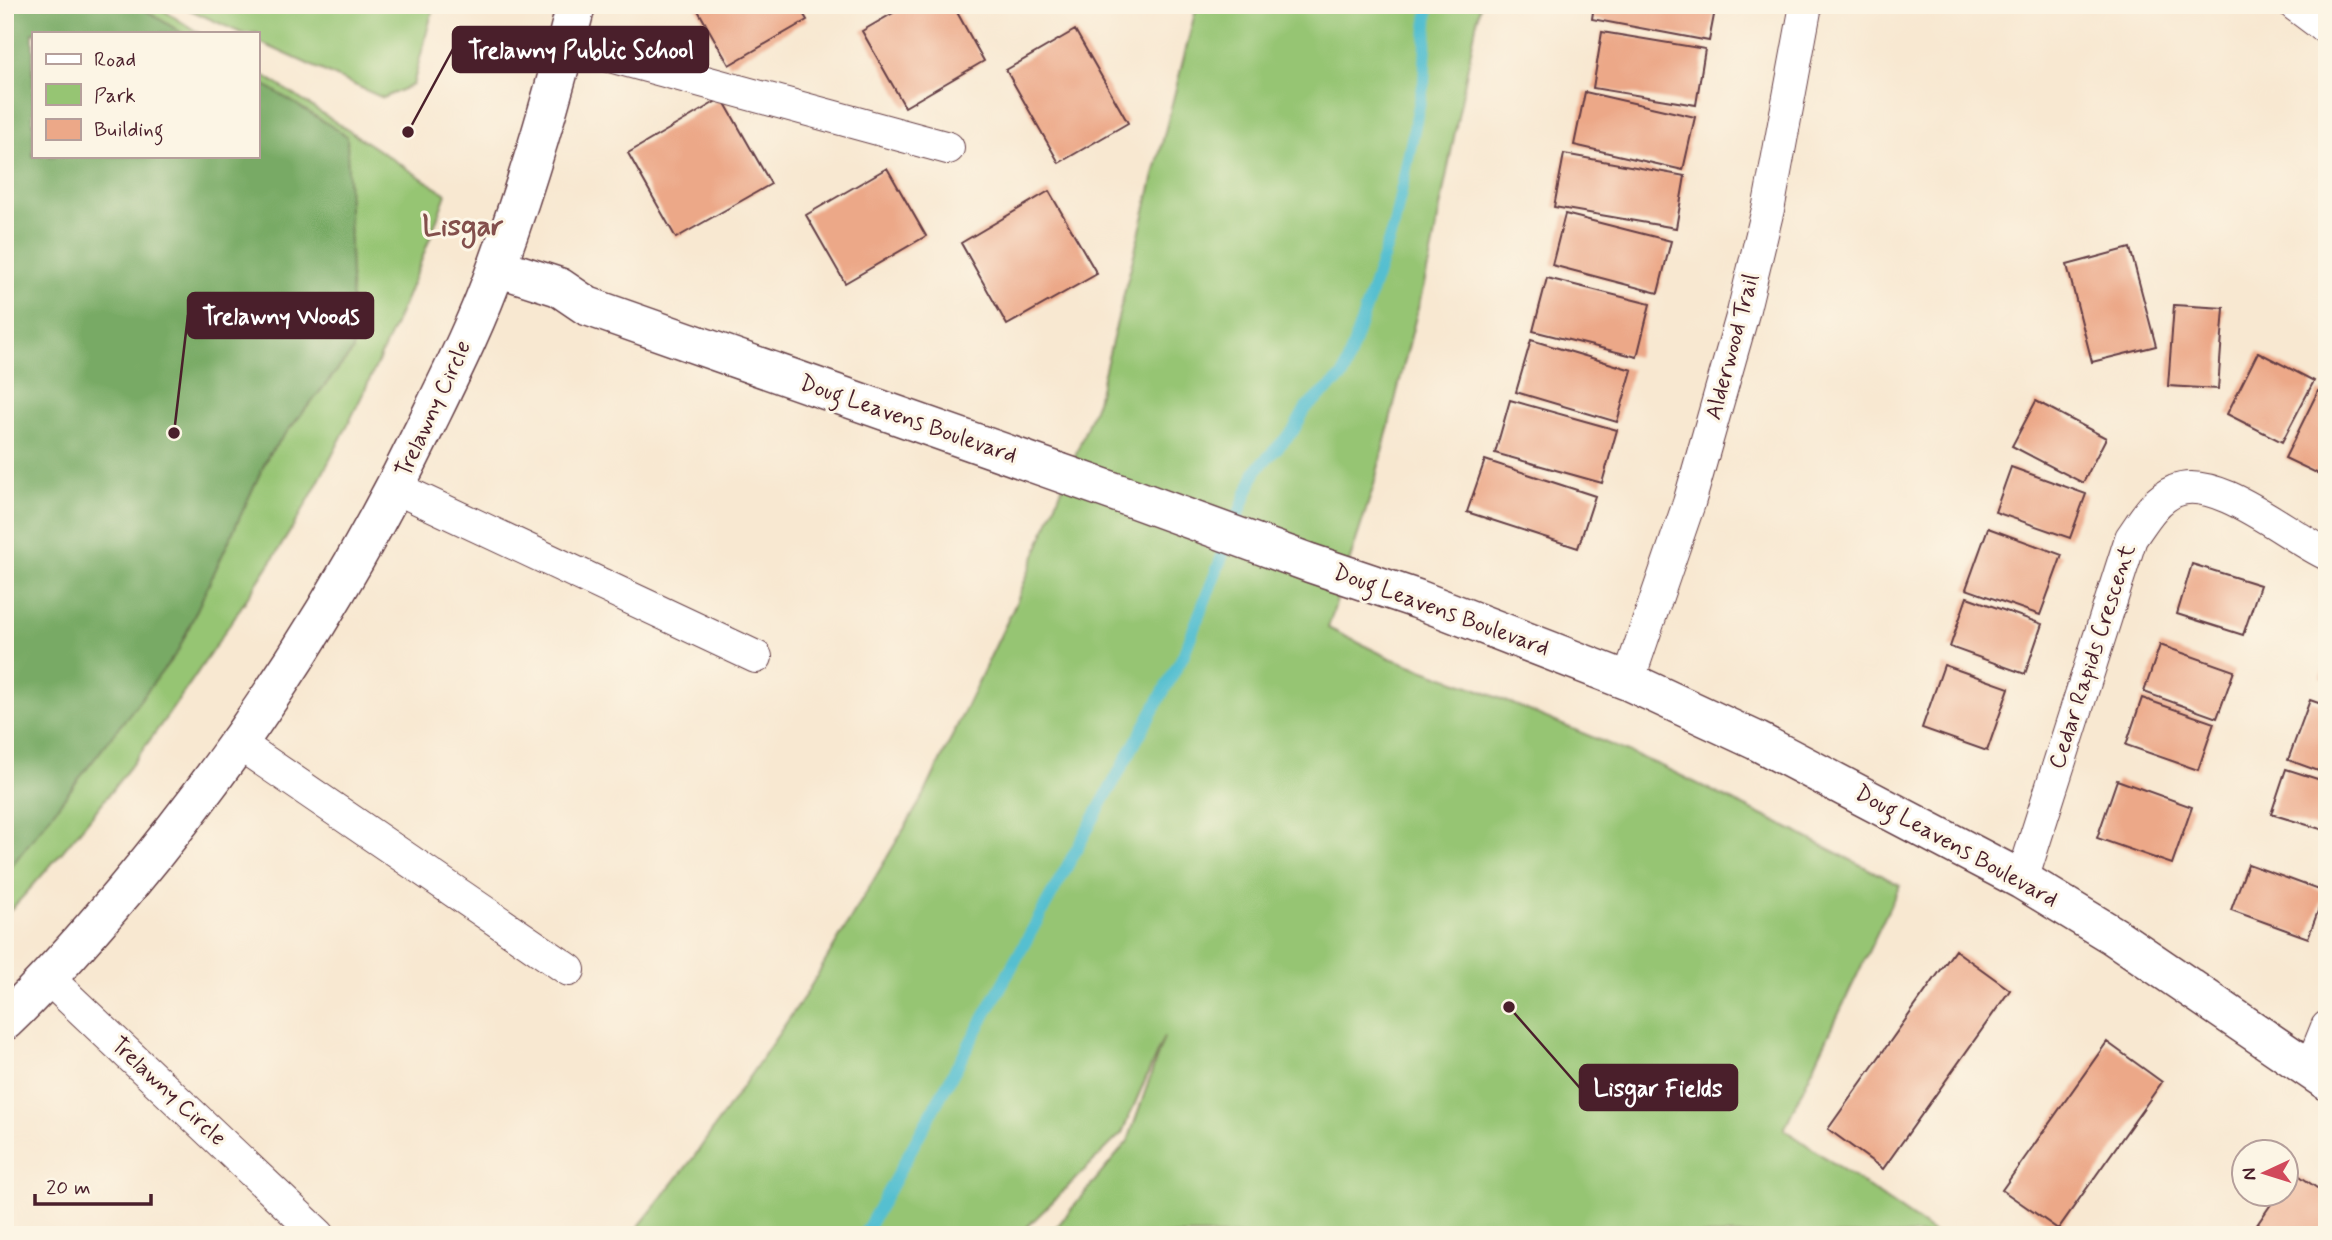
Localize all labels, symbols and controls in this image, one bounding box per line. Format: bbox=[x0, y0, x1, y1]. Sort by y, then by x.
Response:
callout: Trelawny Public School bbox=[453, 27, 708, 72]
legend bbox=[32, 32, 259, 158]
text: Trelawny Public School bbox=[468, 36, 694, 67]
text: Road bbox=[94, 46, 136, 74]
text: Park bbox=[94, 82, 136, 110]
text: Building bbox=[94, 116, 164, 146]
district label: Lisgar bbox=[422, 207, 504, 249]
street label: Alderwood Trail bbox=[1699, 271, 1767, 423]
callout: Trelawny Woods bbox=[188, 293, 373, 338]
text: Trelawny Woods bbox=[202, 302, 360, 333]
street label: Trelawny Circle bbox=[389, 336, 479, 482]
street label: Doug Leavens Boulevard bbox=[795, 369, 1020, 473]
street label: Cedar Rapids Crescent bbox=[2043, 541, 2144, 773]
street label: Doug Leavens Boulevard bbox=[1328, 558, 1553, 666]
street label: Doug Leavens Boulevard bbox=[1848, 779, 2063, 917]
street label: Trelawny Circle bbox=[104, 1031, 232, 1153]
callout: Lisgar Fields bbox=[1580, 1065, 1737, 1110]
text: Lisgar Fields bbox=[1593, 1074, 1723, 1108]
north arrow bbox=[2230, 1138, 2300, 1208]
scale bar bbox=[35, 1163, 150, 1207]
text: N bbox=[2237, 1167, 2262, 1181]
text: 20 m bbox=[46, 1174, 91, 1202]

